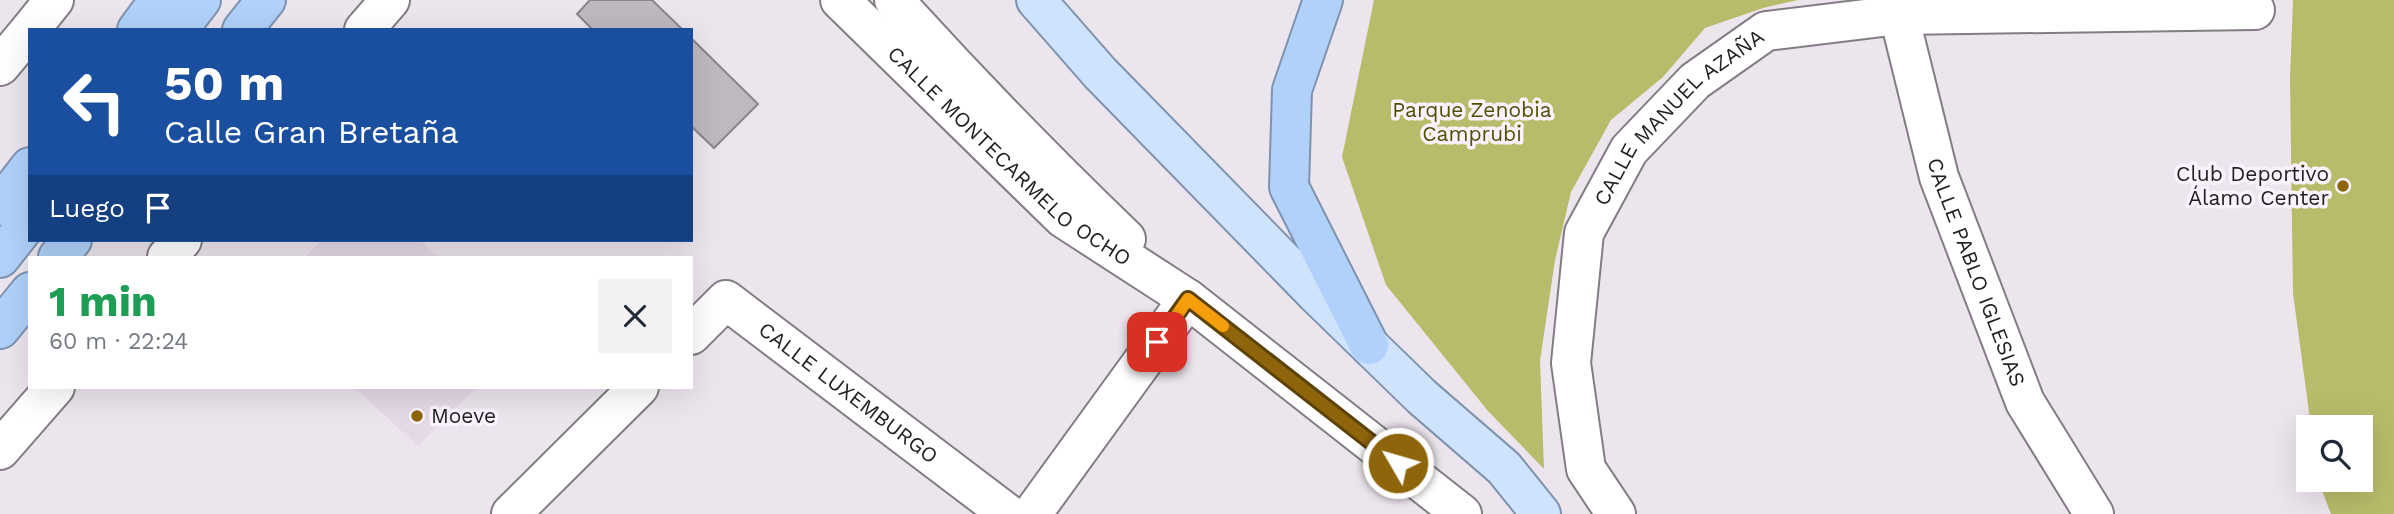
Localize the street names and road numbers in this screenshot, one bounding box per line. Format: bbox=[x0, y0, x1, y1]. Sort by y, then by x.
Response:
street label: CALLE MANUEL AZAÑA bbox=[1588, 23, 1769, 210]
street label: CALLE MONTECARMELO OCHO bbox=[883, 41, 1136, 271]
street label: CALLE PABLO IGLESIAS bbox=[1923, 155, 2031, 390]
street label: CALLE LUXEMBURGO bbox=[754, 316, 943, 468]

